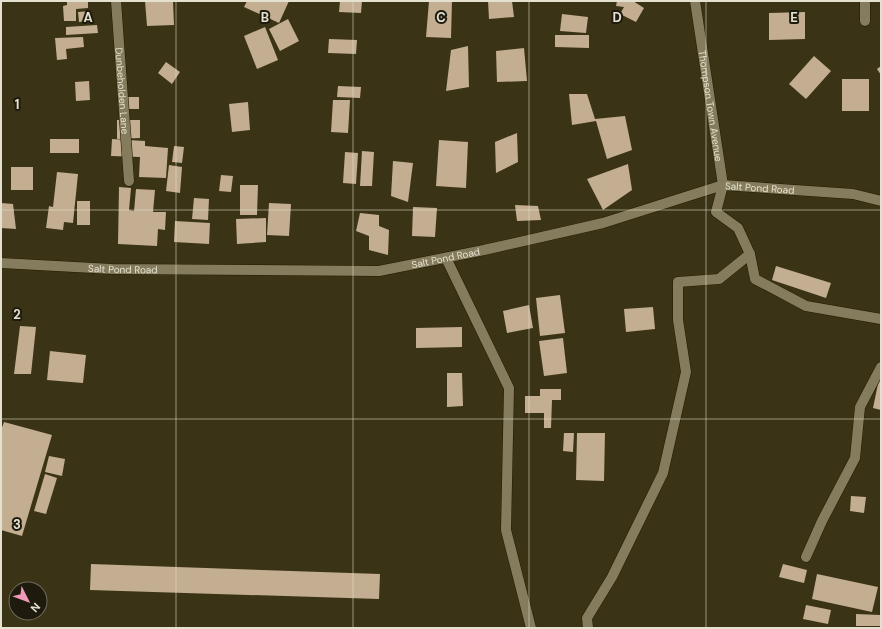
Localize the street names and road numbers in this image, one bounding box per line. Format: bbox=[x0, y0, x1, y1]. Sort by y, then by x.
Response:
street label: Dunbeholden Lane bbox=[112, 47, 132, 135]
street label: Thompson Town Avenue bbox=[696, 49, 725, 163]
street label: Salt Pond Road bbox=[725, 179, 795, 197]
street label: Salt Pond Road bbox=[410, 245, 481, 271]
street label: Salt Pond Road bbox=[88, 262, 158, 276]

